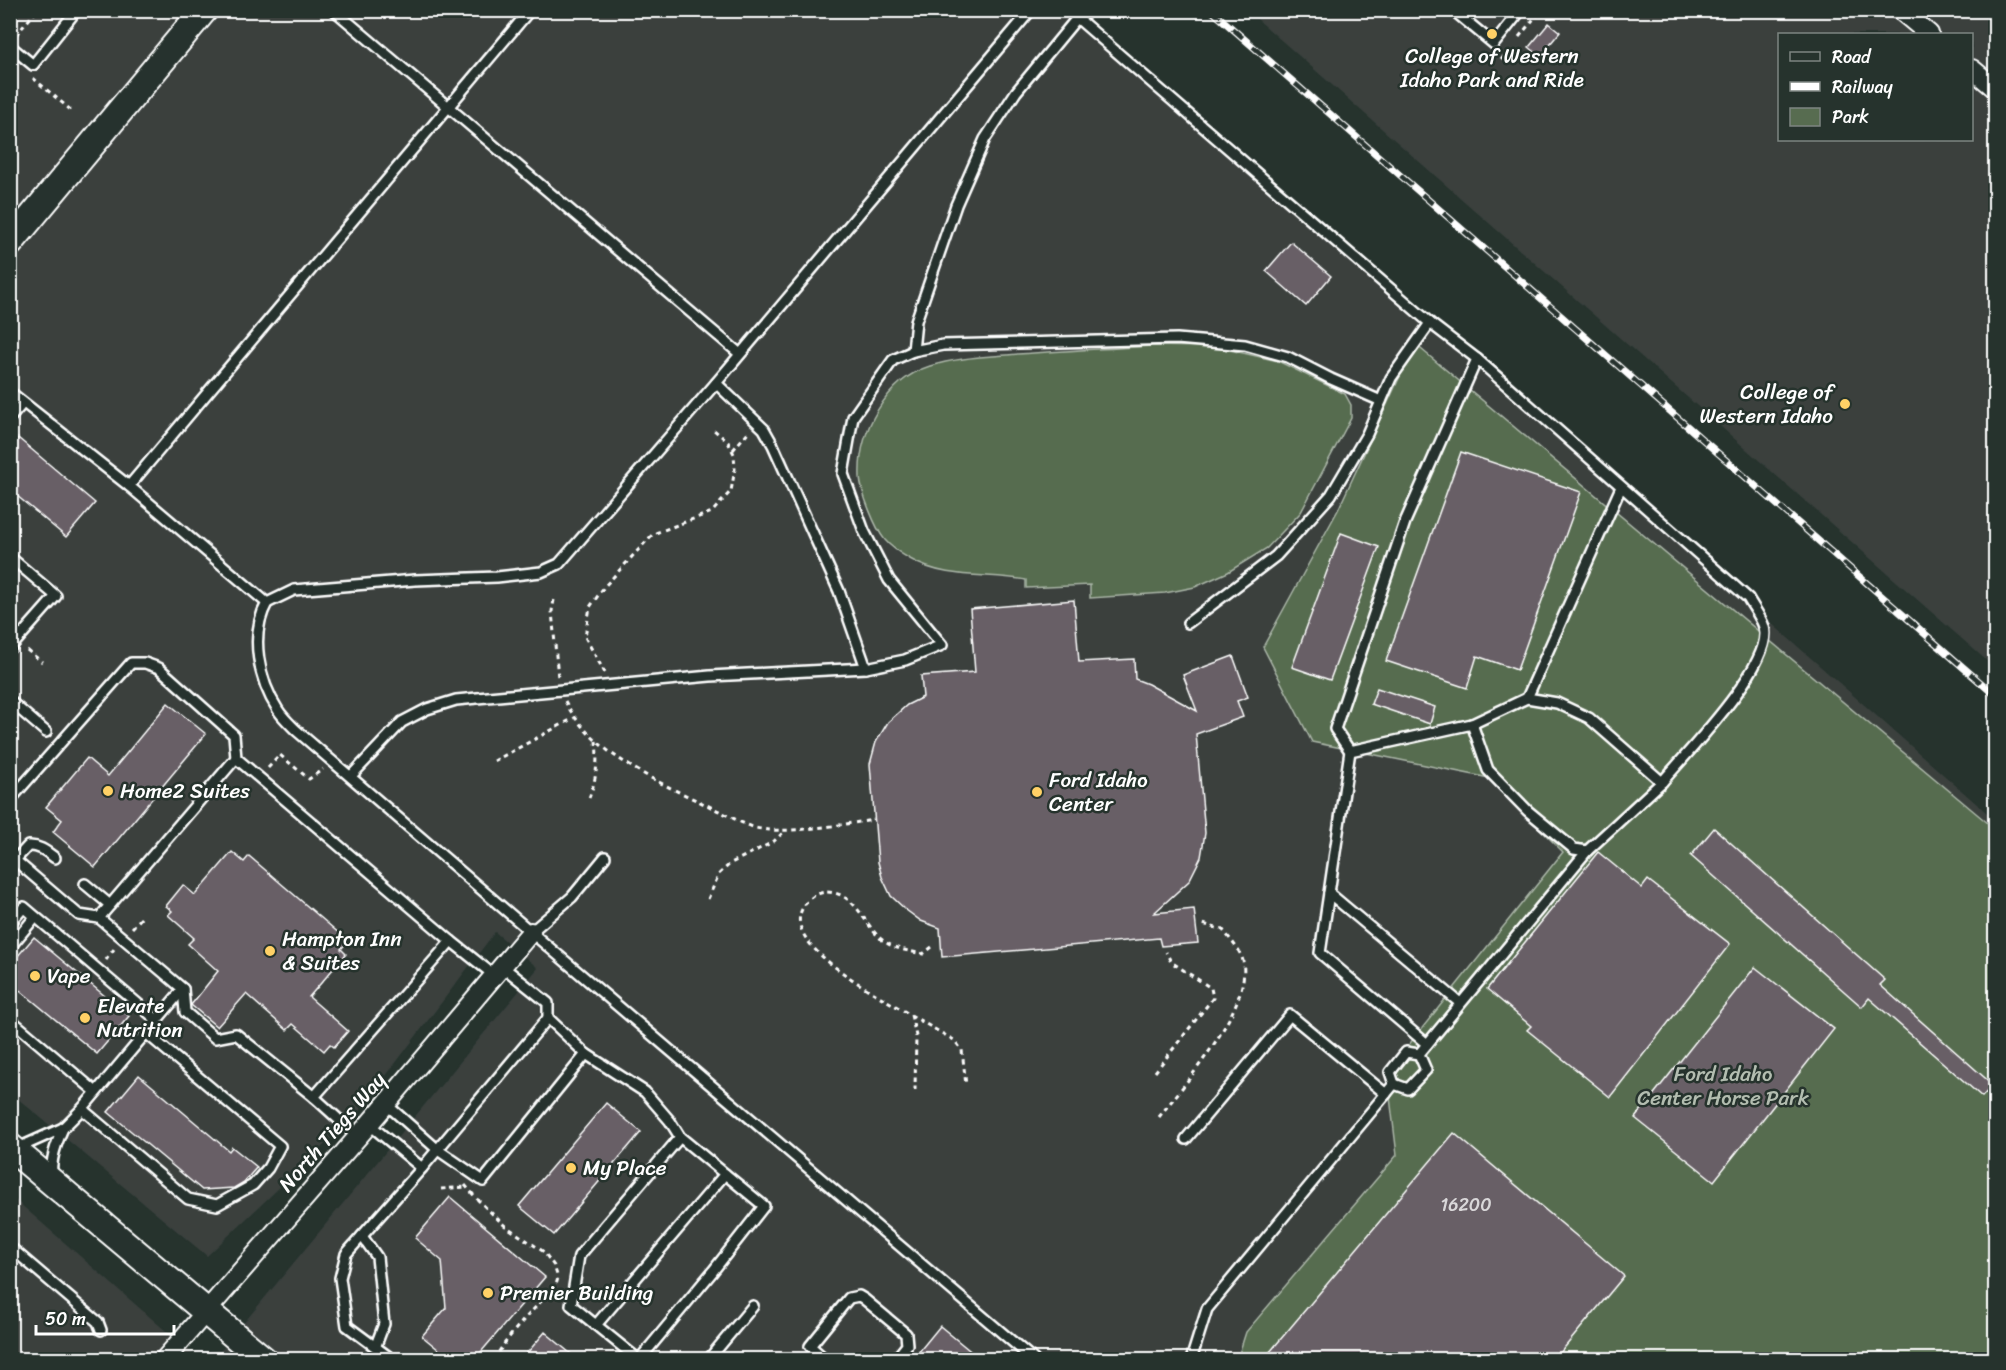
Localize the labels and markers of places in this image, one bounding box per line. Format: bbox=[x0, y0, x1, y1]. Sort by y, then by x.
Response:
marker: College of Western Idaho Park and Ride bbox=[1485, 27, 1499, 41]
place label: College of Western Idaho Park and Ride bbox=[1399, 37, 1584, 99]
place label: College of Western Idaho bbox=[1699, 373, 1836, 435]
marker: College of Western Idaho bbox=[1838, 397, 1852, 411]
place label: Ford Idaho Center bbox=[1049, 761, 1148, 823]
place label: Home2 Suites bbox=[120, 772, 250, 810]
marker: Home2 Suites bbox=[101, 784, 115, 798]
marker: Ford Idaho Center bbox=[1030, 785, 1044, 799]
place label: Hampton Inn & Suites bbox=[282, 920, 402, 982]
marker: Hampton Inn & Suites bbox=[263, 944, 277, 958]
place label: Vape bbox=[47, 957, 91, 995]
marker: Vape bbox=[28, 969, 42, 983]
place label: Elevate Nutrition bbox=[97, 987, 183, 1049]
marker: Elevate Nutrition bbox=[78, 1011, 92, 1025]
place label: My Place bbox=[583, 1149, 667, 1187]
marker: My Place bbox=[564, 1161, 578, 1175]
place label: Premier Building bbox=[500, 1274, 654, 1312]
marker: Premier Building bbox=[481, 1286, 495, 1300]

